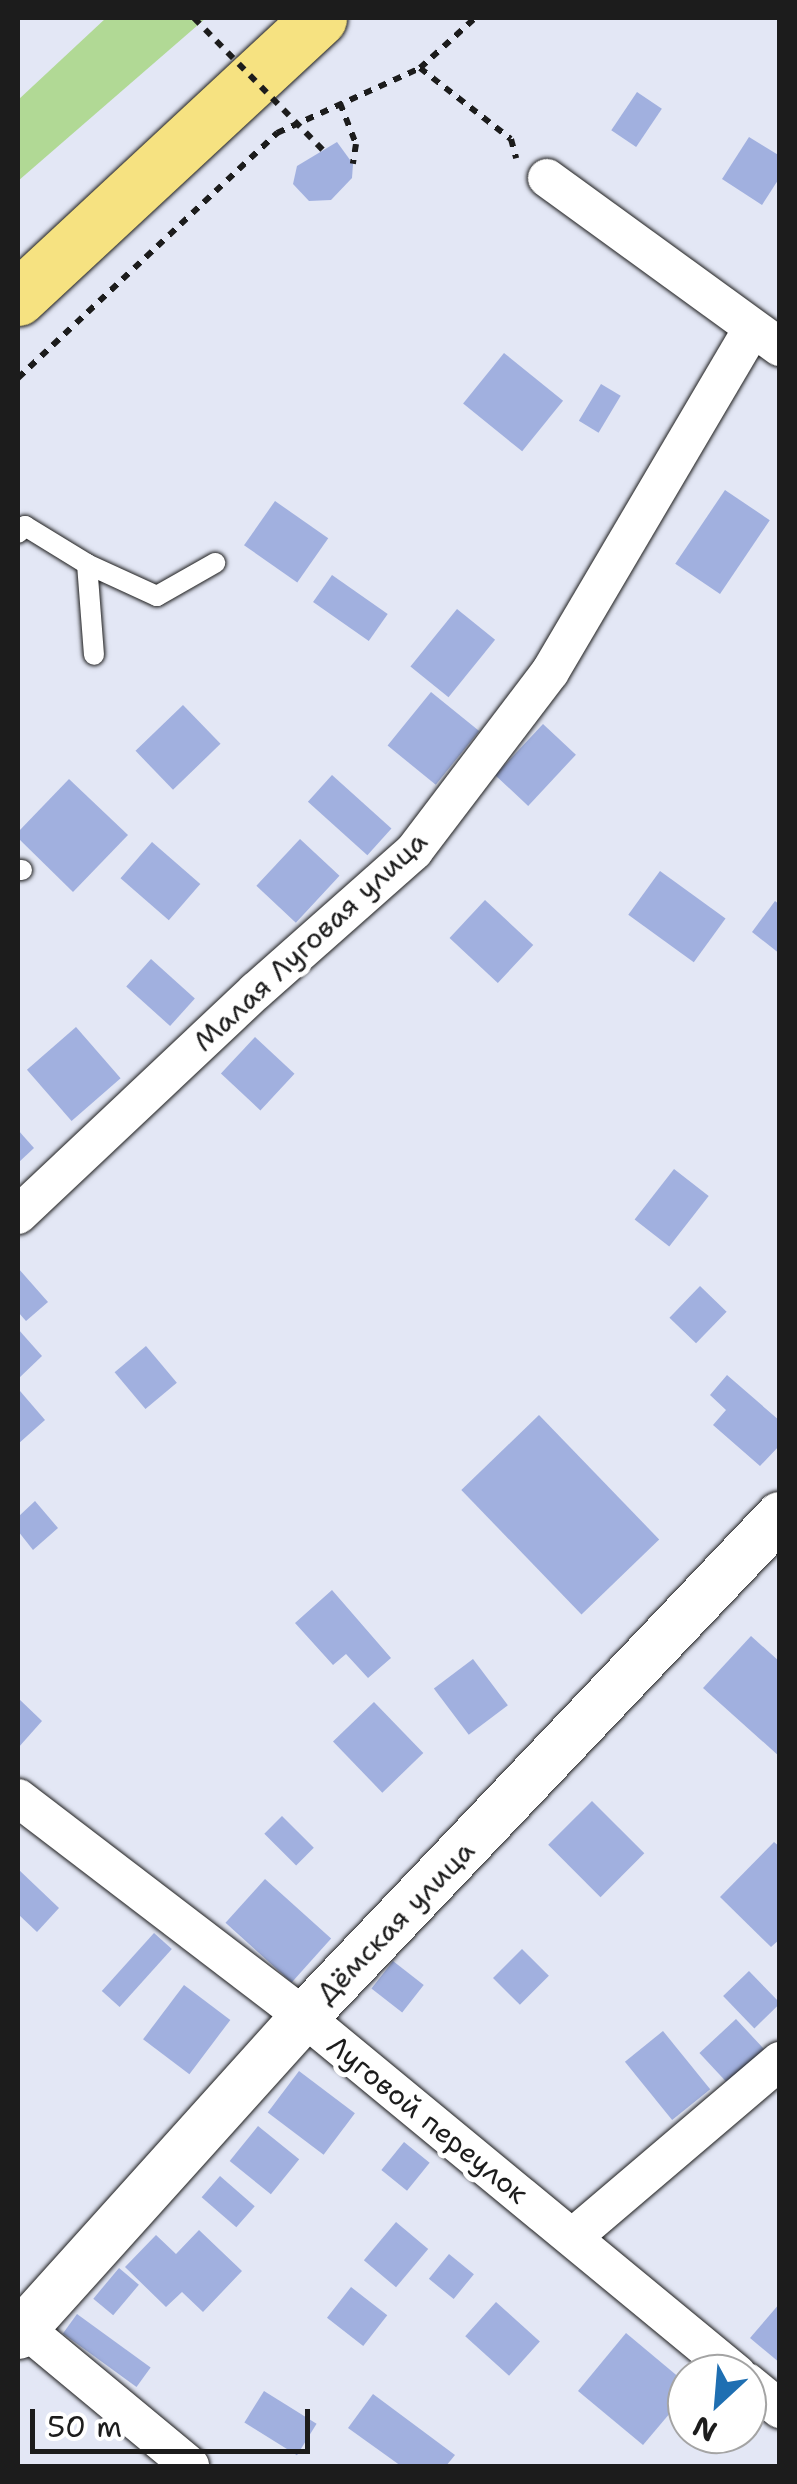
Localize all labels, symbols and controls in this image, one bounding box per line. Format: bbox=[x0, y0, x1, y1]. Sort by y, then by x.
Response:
street label: Малая Луговая улица bbox=[186, 824, 434, 1058]
street label: Дёмская улица bbox=[309, 1834, 481, 2010]
street label: Луговой переулок bbox=[321, 2028, 535, 2210]
north arrow bbox=[667, 2354, 767, 2454]
scale bar bbox=[35, 2389, 315, 2451]
text: 50 m bbox=[47, 2406, 122, 2447]
text: N bbox=[686, 2407, 723, 2451]

